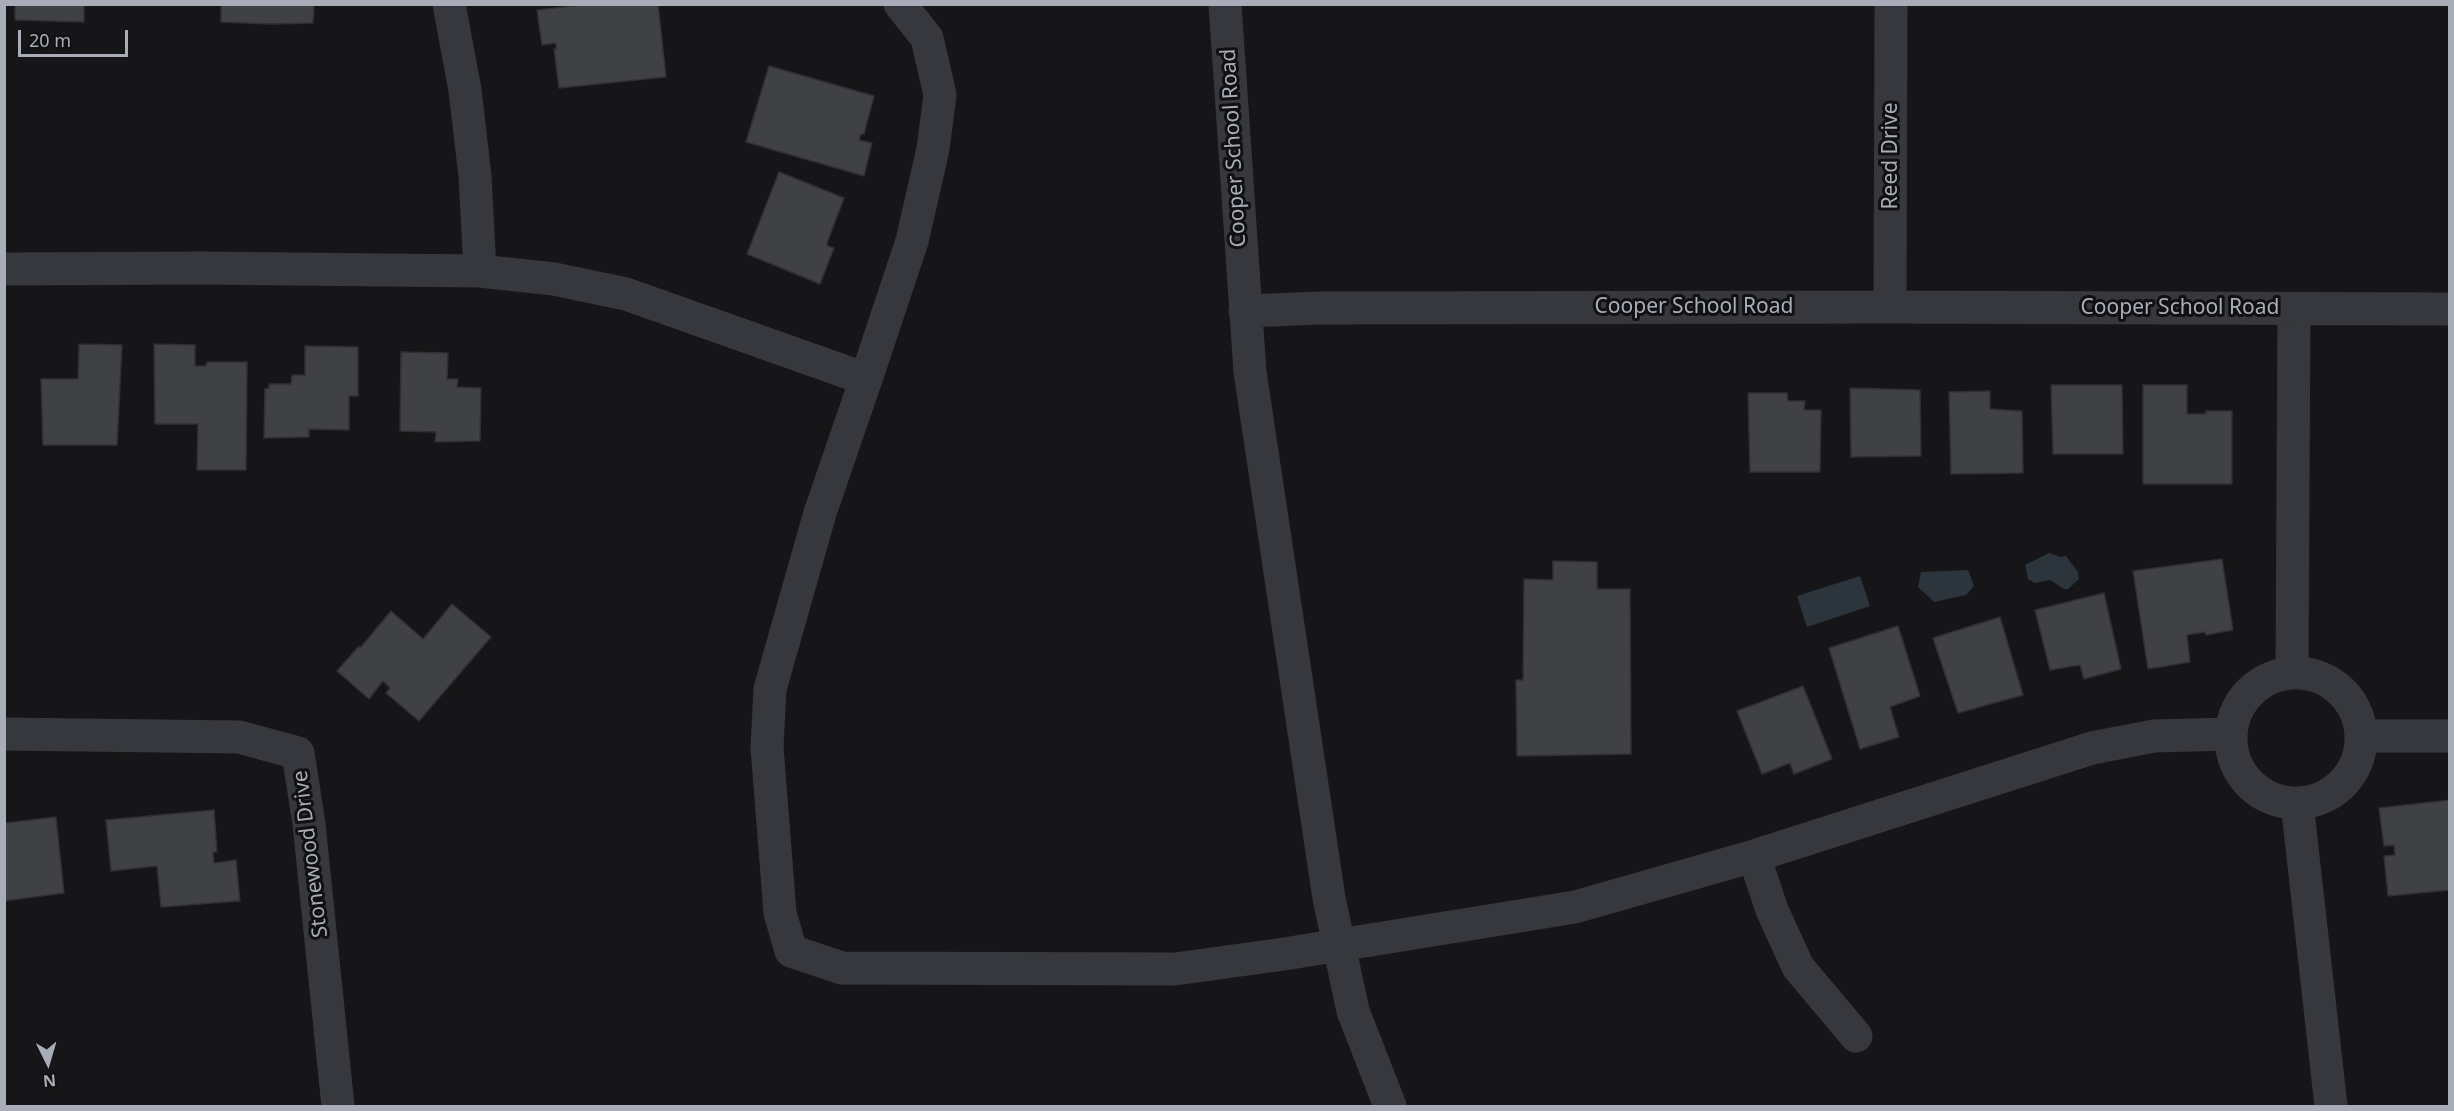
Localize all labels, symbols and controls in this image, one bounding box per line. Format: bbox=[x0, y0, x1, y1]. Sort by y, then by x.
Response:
scale bar bbox=[21, 18, 130, 56]
text: 20 m bbox=[29, 28, 71, 52]
street label: Cooper School Road bbox=[1216, 48, 1252, 248]
street label: Reed Drive bbox=[1878, 102, 1904, 210]
street label: Cooper School Road bbox=[1595, 294, 1793, 320]
street label: Cooper School Road bbox=[2081, 295, 2279, 321]
street label: Stonewood Drive bbox=[288, 769, 334, 939]
north arrow bbox=[18, 1033, 78, 1093]
text: N bbox=[42, 1069, 57, 1092]

